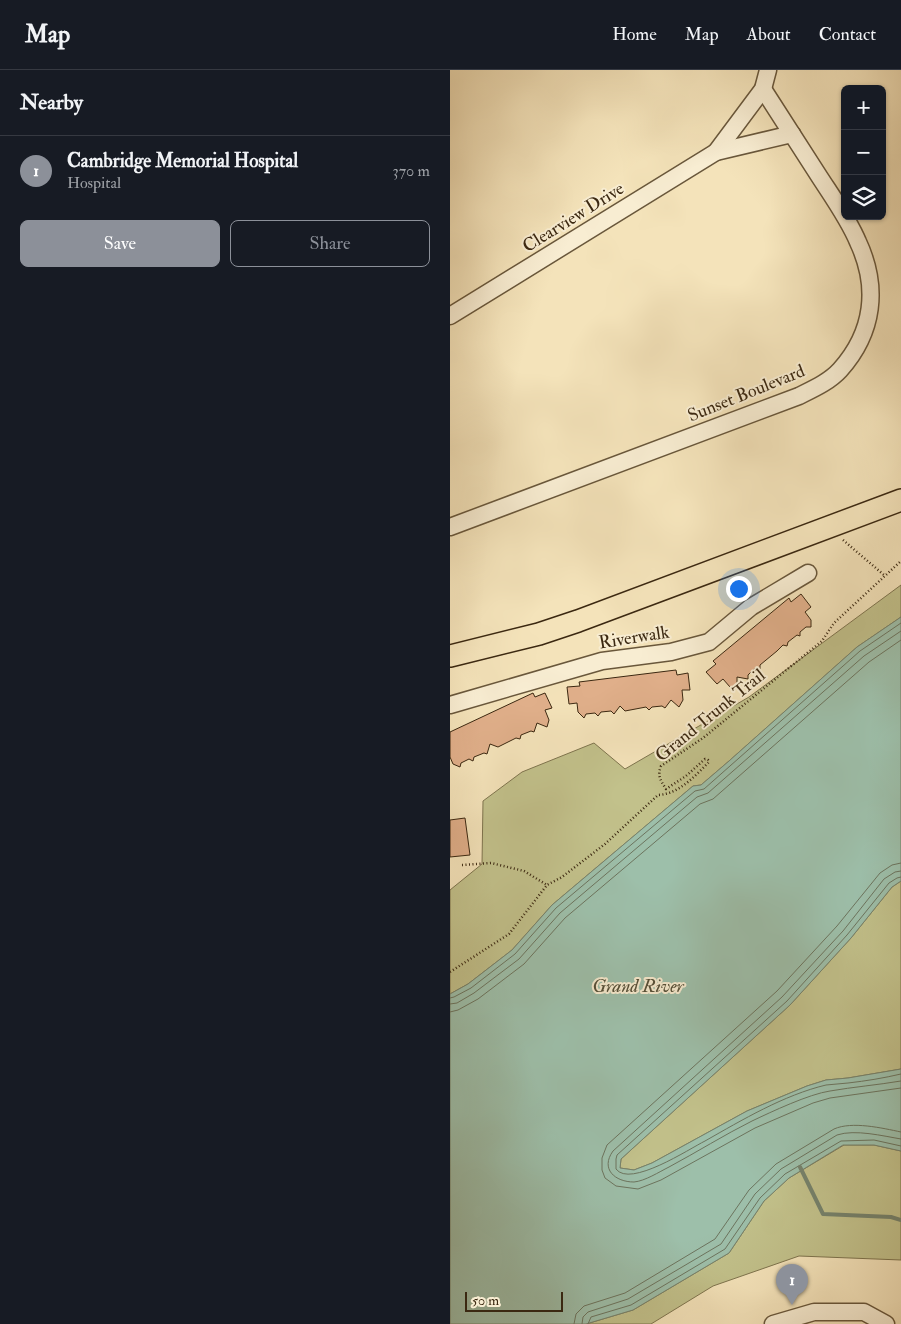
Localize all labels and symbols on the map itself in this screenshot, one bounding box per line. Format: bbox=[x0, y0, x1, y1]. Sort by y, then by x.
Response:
street label: Clearview Drive bbox=[518, 177, 629, 258]
street label: Sunset Boulevard bbox=[684, 359, 808, 427]
your location bbox=[726, 576, 752, 602]
street label: Riverwalk bbox=[597, 621, 671, 654]
street label: Grand Trunk Trail bbox=[651, 664, 770, 767]
water label: Grand River bbox=[592, 974, 685, 998]
pin: 1 bbox=[776, 1264, 808, 1305]
scale bar bbox=[465, 1289, 562, 1312]

